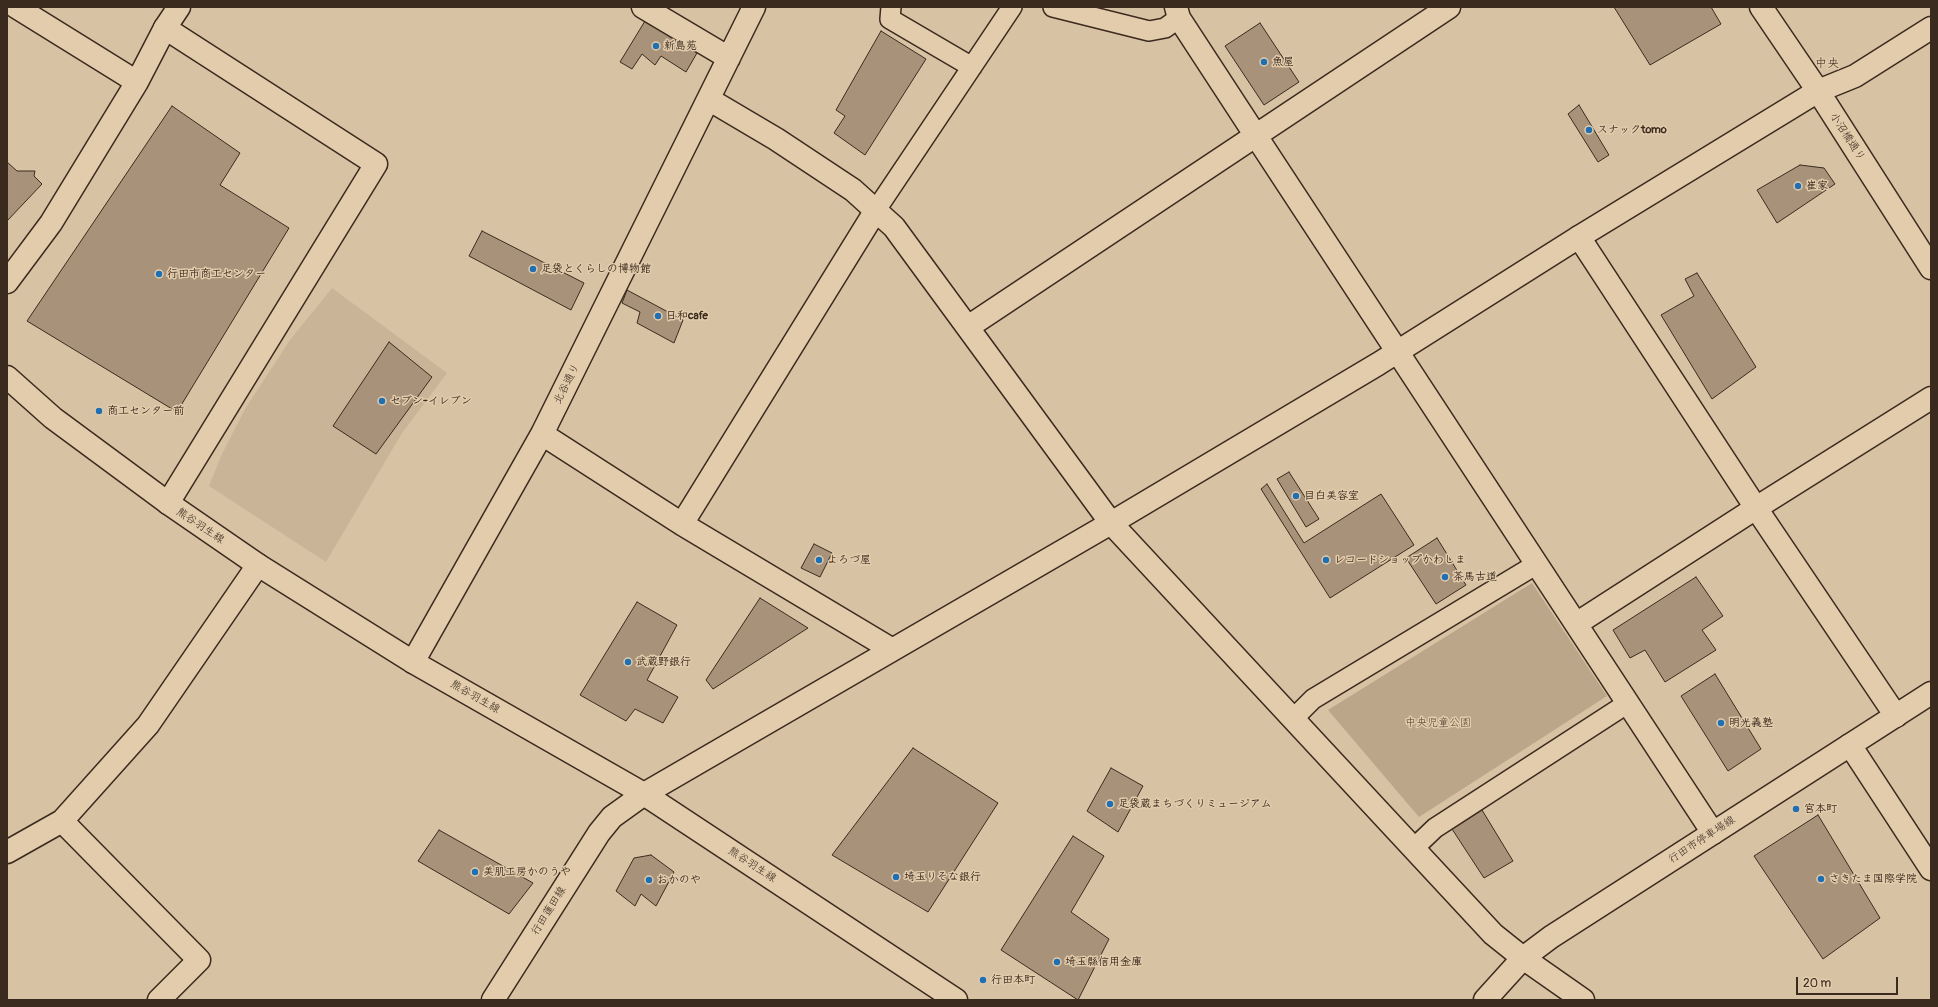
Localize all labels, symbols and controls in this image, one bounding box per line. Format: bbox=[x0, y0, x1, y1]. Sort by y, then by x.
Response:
place label: 新島苑 bbox=[664, 39, 697, 53]
marker: 新島苑 bbox=[651, 41, 661, 51]
place label: 魚屋 bbox=[1272, 55, 1294, 69]
marker: 魚屋 bbox=[1259, 57, 1269, 67]
district label: 中央 bbox=[1815, 57, 1839, 71]
street label: 小沼橋通り bbox=[1826, 110, 1868, 164]
place label: スナックtomo bbox=[1597, 123, 1667, 137]
marker: スナックtomo bbox=[1584, 125, 1594, 135]
place label: 崔家 bbox=[1806, 179, 1828, 193]
marker: 崔家 bbox=[1793, 181, 1803, 191]
place label: 足袋とくらしの博物館 bbox=[541, 262, 651, 276]
marker: 足袋とくらしの博物館 bbox=[528, 264, 538, 274]
place label: 行田市商工センター bbox=[167, 267, 266, 281]
marker: 行田市商工センター bbox=[154, 269, 164, 279]
place label: 日和cafe bbox=[666, 309, 708, 323]
marker: 日和cafe bbox=[653, 311, 663, 321]
street label: 北谷通り bbox=[551, 361, 583, 407]
place label: セブン-イレブン bbox=[390, 394, 472, 408]
marker: セブン-イレブン bbox=[377, 396, 387, 406]
place label: 商工センター前 bbox=[107, 404, 184, 418]
marker: 商工センター前 bbox=[94, 406, 104, 416]
place label: 目白美容室 bbox=[1304, 489, 1359, 503]
marker: 目白美容室 bbox=[1291, 491, 1301, 501]
street label: 熊谷羽生線 bbox=[174, 505, 226, 547]
place label: よろづ屋 bbox=[827, 553, 871, 567]
place label: レコードショップかわしま bbox=[1334, 553, 1466, 567]
marker: よろづ屋 bbox=[814, 555, 824, 565]
marker: レコードショップかわしま bbox=[1321, 555, 1331, 565]
place label: 茶馬古道 bbox=[1453, 570, 1497, 584]
marker: 茶馬古道 bbox=[1440, 572, 1450, 582]
place label: 武蔵野銀行 bbox=[636, 655, 691, 669]
marker: 武蔵野銀行 bbox=[623, 657, 633, 667]
street label: 熊谷羽生線 bbox=[448, 678, 502, 716]
park label: 中央児童公園 bbox=[1405, 716, 1471, 730]
place label: 明光義塾 bbox=[1729, 716, 1773, 730]
marker: 明光義塾 bbox=[1716, 718, 1726, 728]
place label: 足袋蔵まちづくりミュージアム bbox=[1118, 797, 1272, 811]
marker: 足袋蔵まちづくりミュージアム bbox=[1105, 799, 1115, 809]
place label: 宮本町 bbox=[1804, 802, 1837, 816]
marker: 宮本町 bbox=[1791, 804, 1801, 814]
street label: 行田市停車場線 bbox=[1666, 813, 1738, 867]
street label: 熊谷羽生線 bbox=[725, 844, 779, 886]
place label: 美肌工房かのうや bbox=[483, 865, 571, 879]
marker: 美肌工房かのうや bbox=[470, 867, 480, 877]
place label: 埼玉りそな銀行 bbox=[904, 870, 981, 884]
marker: 埼玉りそな銀行 bbox=[891, 872, 901, 882]
place label: さきたま国際学院 bbox=[1829, 872, 1917, 886]
place label: おかのや bbox=[657, 873, 701, 887]
marker: さきたま国際学院 bbox=[1816, 874, 1826, 884]
marker: おかのや bbox=[644, 875, 654, 885]
street label: 行田蓮田線 bbox=[529, 884, 569, 938]
place label: 埼玉縣信用金庫 bbox=[1065, 955, 1142, 969]
marker: 埼玉縣信用金庫 bbox=[1052, 957, 1062, 967]
scale bar bbox=[1798, 969, 1900, 995]
place label: 行田本町 bbox=[991, 973, 1035, 987]
marker: 行田本町 bbox=[978, 975, 988, 985]
text: 20 m bbox=[1803, 976, 1831, 991]

